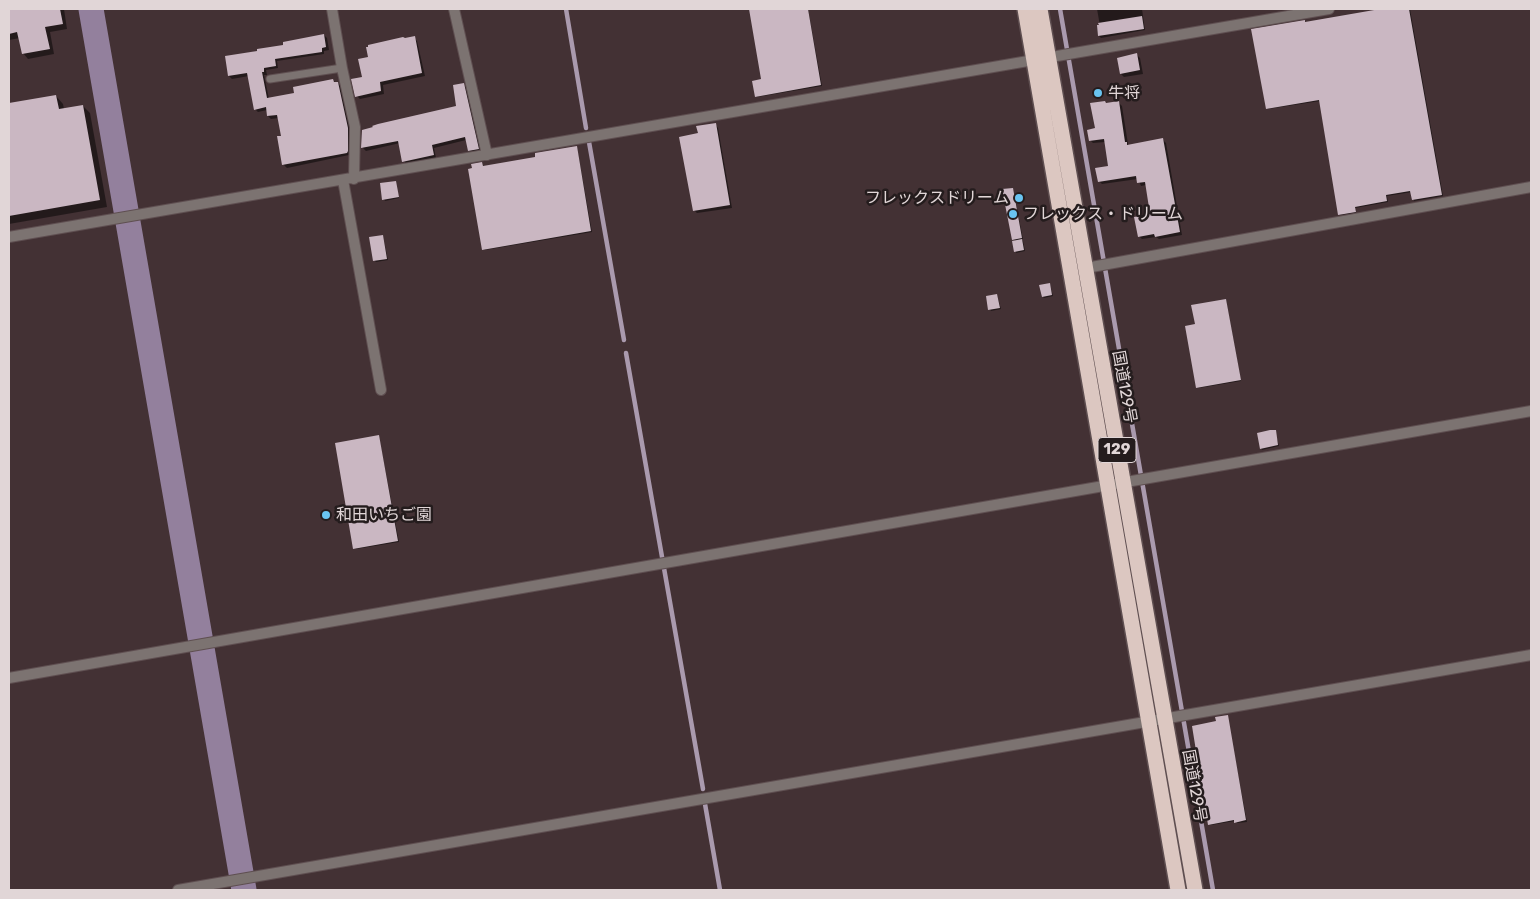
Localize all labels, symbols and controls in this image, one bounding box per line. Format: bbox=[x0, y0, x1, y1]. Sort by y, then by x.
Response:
place label: 牛将 bbox=[1108, 83, 1140, 103]
marker: 牛将 bbox=[1092, 87, 1104, 99]
place label: フレックスドリーム bbox=[865, 188, 1009, 208]
marker: フレックスドリーム bbox=[1013, 192, 1025, 204]
place label: フレックス・ドリーム bbox=[1023, 204, 1183, 224]
marker: フレックス・ドリーム bbox=[1007, 208, 1019, 220]
street label: 国道129号 bbox=[1108, 349, 1140, 425]
road number: 129 bbox=[1098, 438, 1136, 462]
place label: 和田いちご園 bbox=[336, 505, 432, 525]
marker: 和田いちご園 bbox=[320, 509, 332, 521]
street label: 国道129号 bbox=[1178, 748, 1210, 824]

